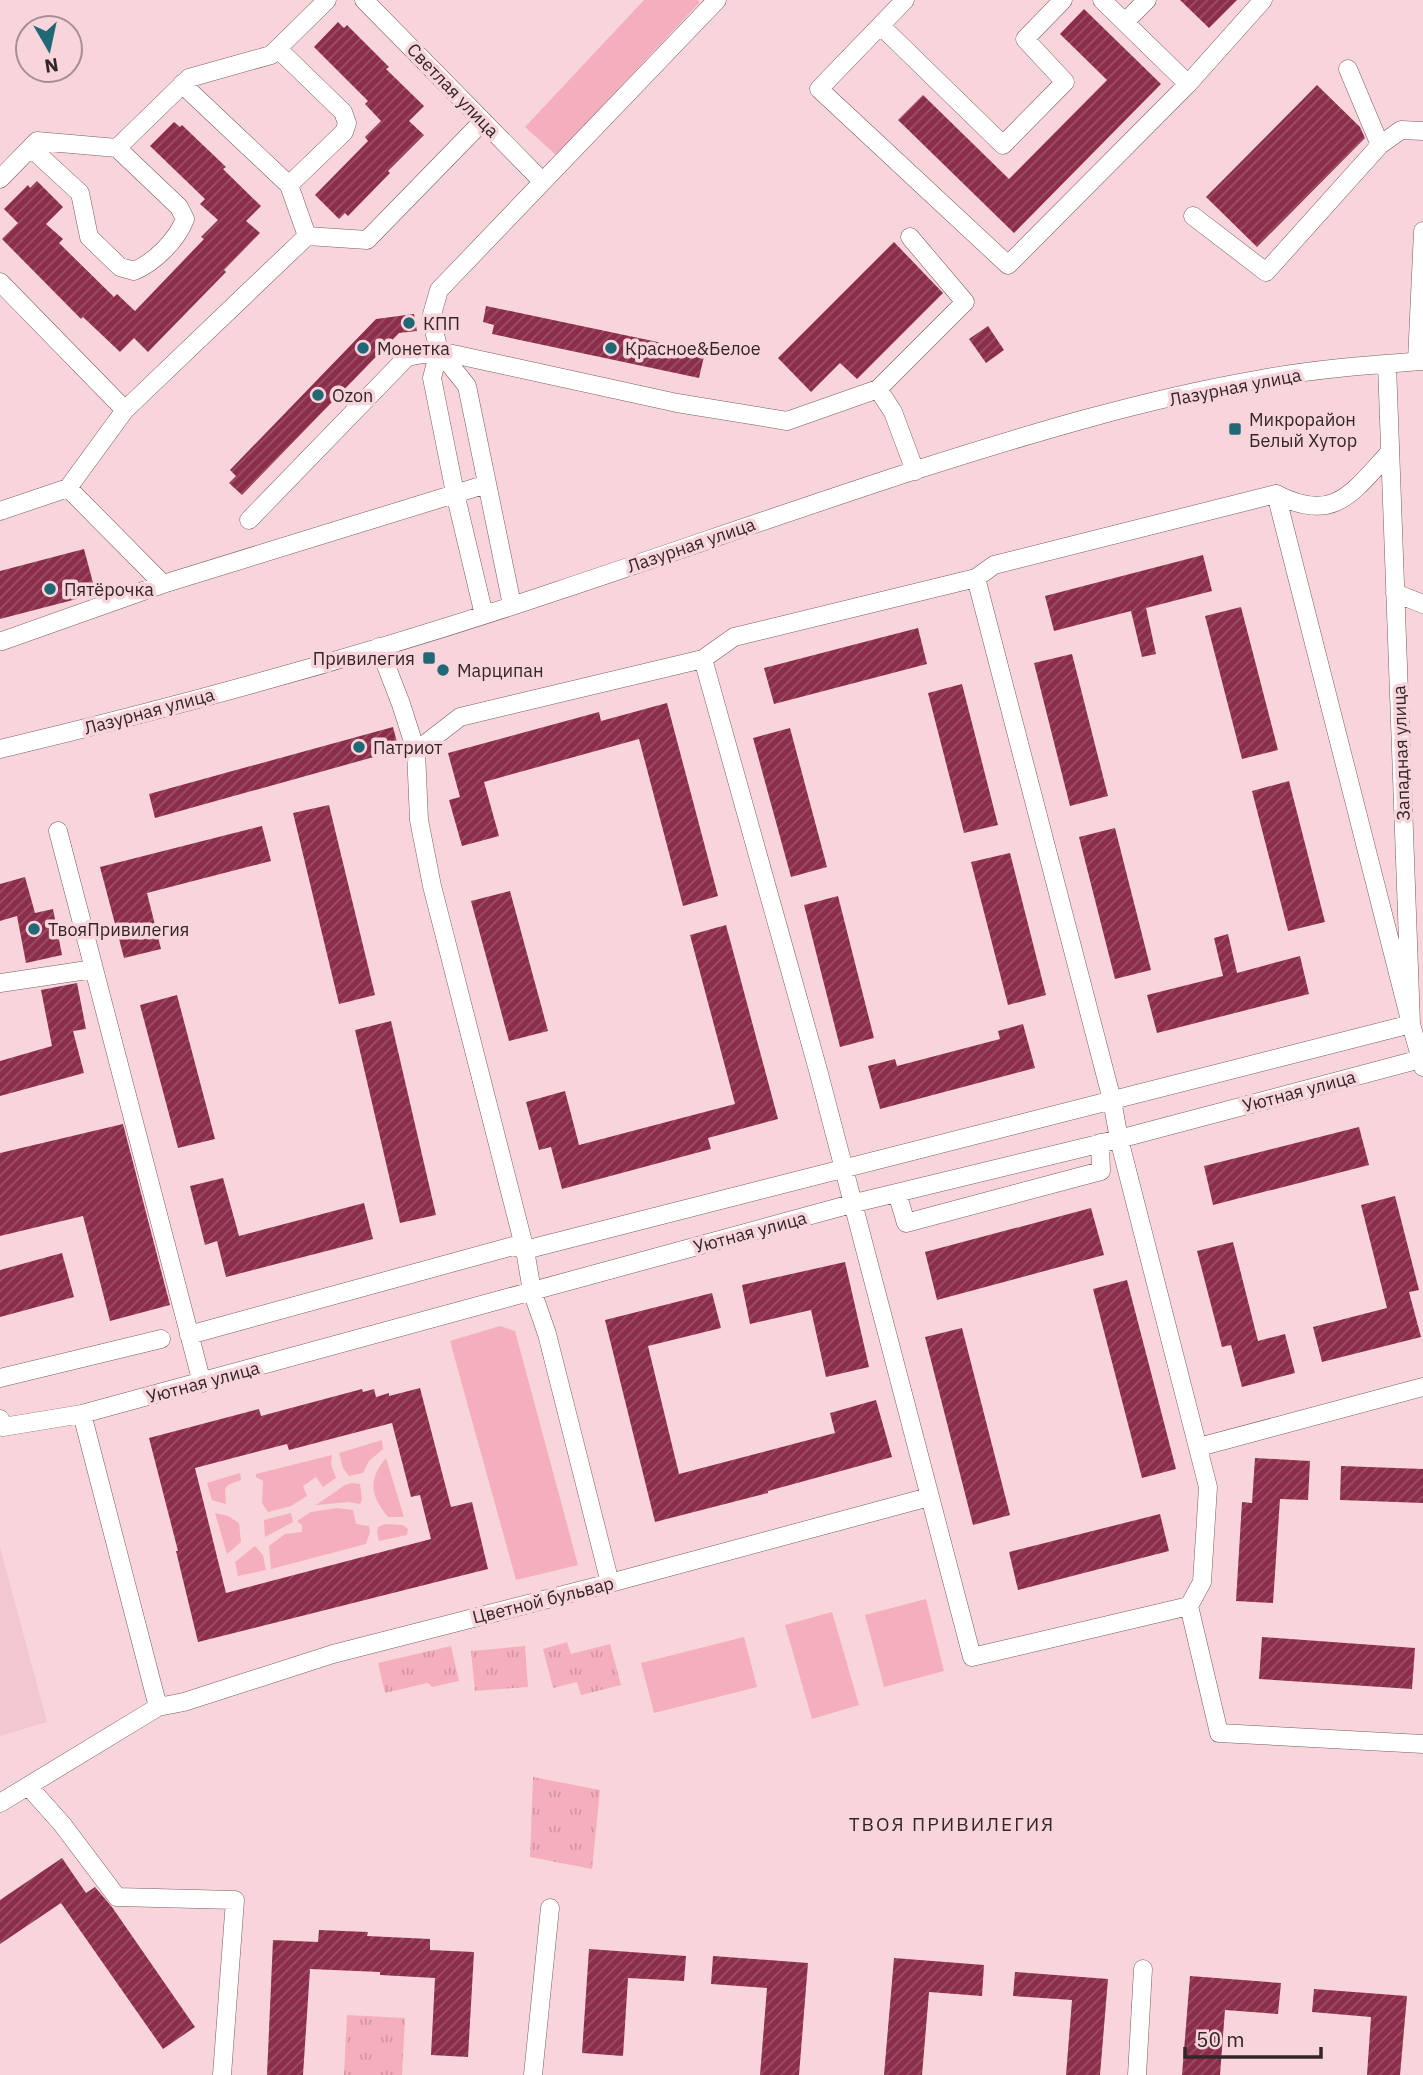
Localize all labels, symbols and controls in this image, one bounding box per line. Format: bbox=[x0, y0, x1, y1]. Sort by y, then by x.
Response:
north arrow bbox=[14, 14, 84, 84]
street label: Светлая улица bbox=[402, 38, 504, 142]
text: N bbox=[43, 53, 60, 79]
place label: КПП bbox=[423, 312, 460, 335]
marker: КПП bbox=[401, 315, 417, 331]
place label: Монетка bbox=[377, 337, 450, 360]
place label: Красное&Белое bbox=[625, 337, 761, 360]
marker: Монетка bbox=[355, 340, 371, 356]
marker: Красное&Белое bbox=[603, 340, 619, 356]
street label: Лазурная улица bbox=[1167, 363, 1303, 411]
place label: Ozon bbox=[332, 384, 373, 407]
marker: Ozon bbox=[310, 387, 326, 403]
place label: Микрорайон Белый Хутор bbox=[1249, 408, 1357, 452]
marker: Микрорайон Белый Хутор bbox=[1227, 421, 1243, 437]
street label: Лазурная улица bbox=[624, 512, 759, 578]
place label: Пятёрочка bbox=[64, 578, 154, 601]
marker: Пятёрочка bbox=[42, 581, 58, 597]
place label: Привилегия bbox=[313, 647, 415, 670]
marker: Привилегия bbox=[421, 650, 437, 666]
place label: Марципан bbox=[457, 659, 544, 682]
marker: Марципан bbox=[435, 662, 451, 678]
street label: Лазурная улица bbox=[81, 682, 217, 739]
street label: Западная улица bbox=[1387, 685, 1415, 821]
place label: Патриот bbox=[373, 736, 443, 759]
marker: Патриот bbox=[351, 739, 367, 755]
place label: ТвояПривилегия bbox=[48, 918, 189, 941]
marker: ТвояПривилегия bbox=[26, 921, 42, 937]
street label: Уютная улица bbox=[1240, 1065, 1359, 1117]
street label: Уютная улица bbox=[691, 1206, 810, 1258]
street label: Уютная улица bbox=[144, 1356, 263, 1408]
street label: Цветной бульвар bbox=[470, 1571, 616, 1629]
district label: ТВОЯ ПРИВИЛЕГИЯ bbox=[849, 1812, 1055, 1836]
scale bar bbox=[1185, 2016, 1322, 2060]
text: 50 m bbox=[1196, 2025, 1245, 2053]

